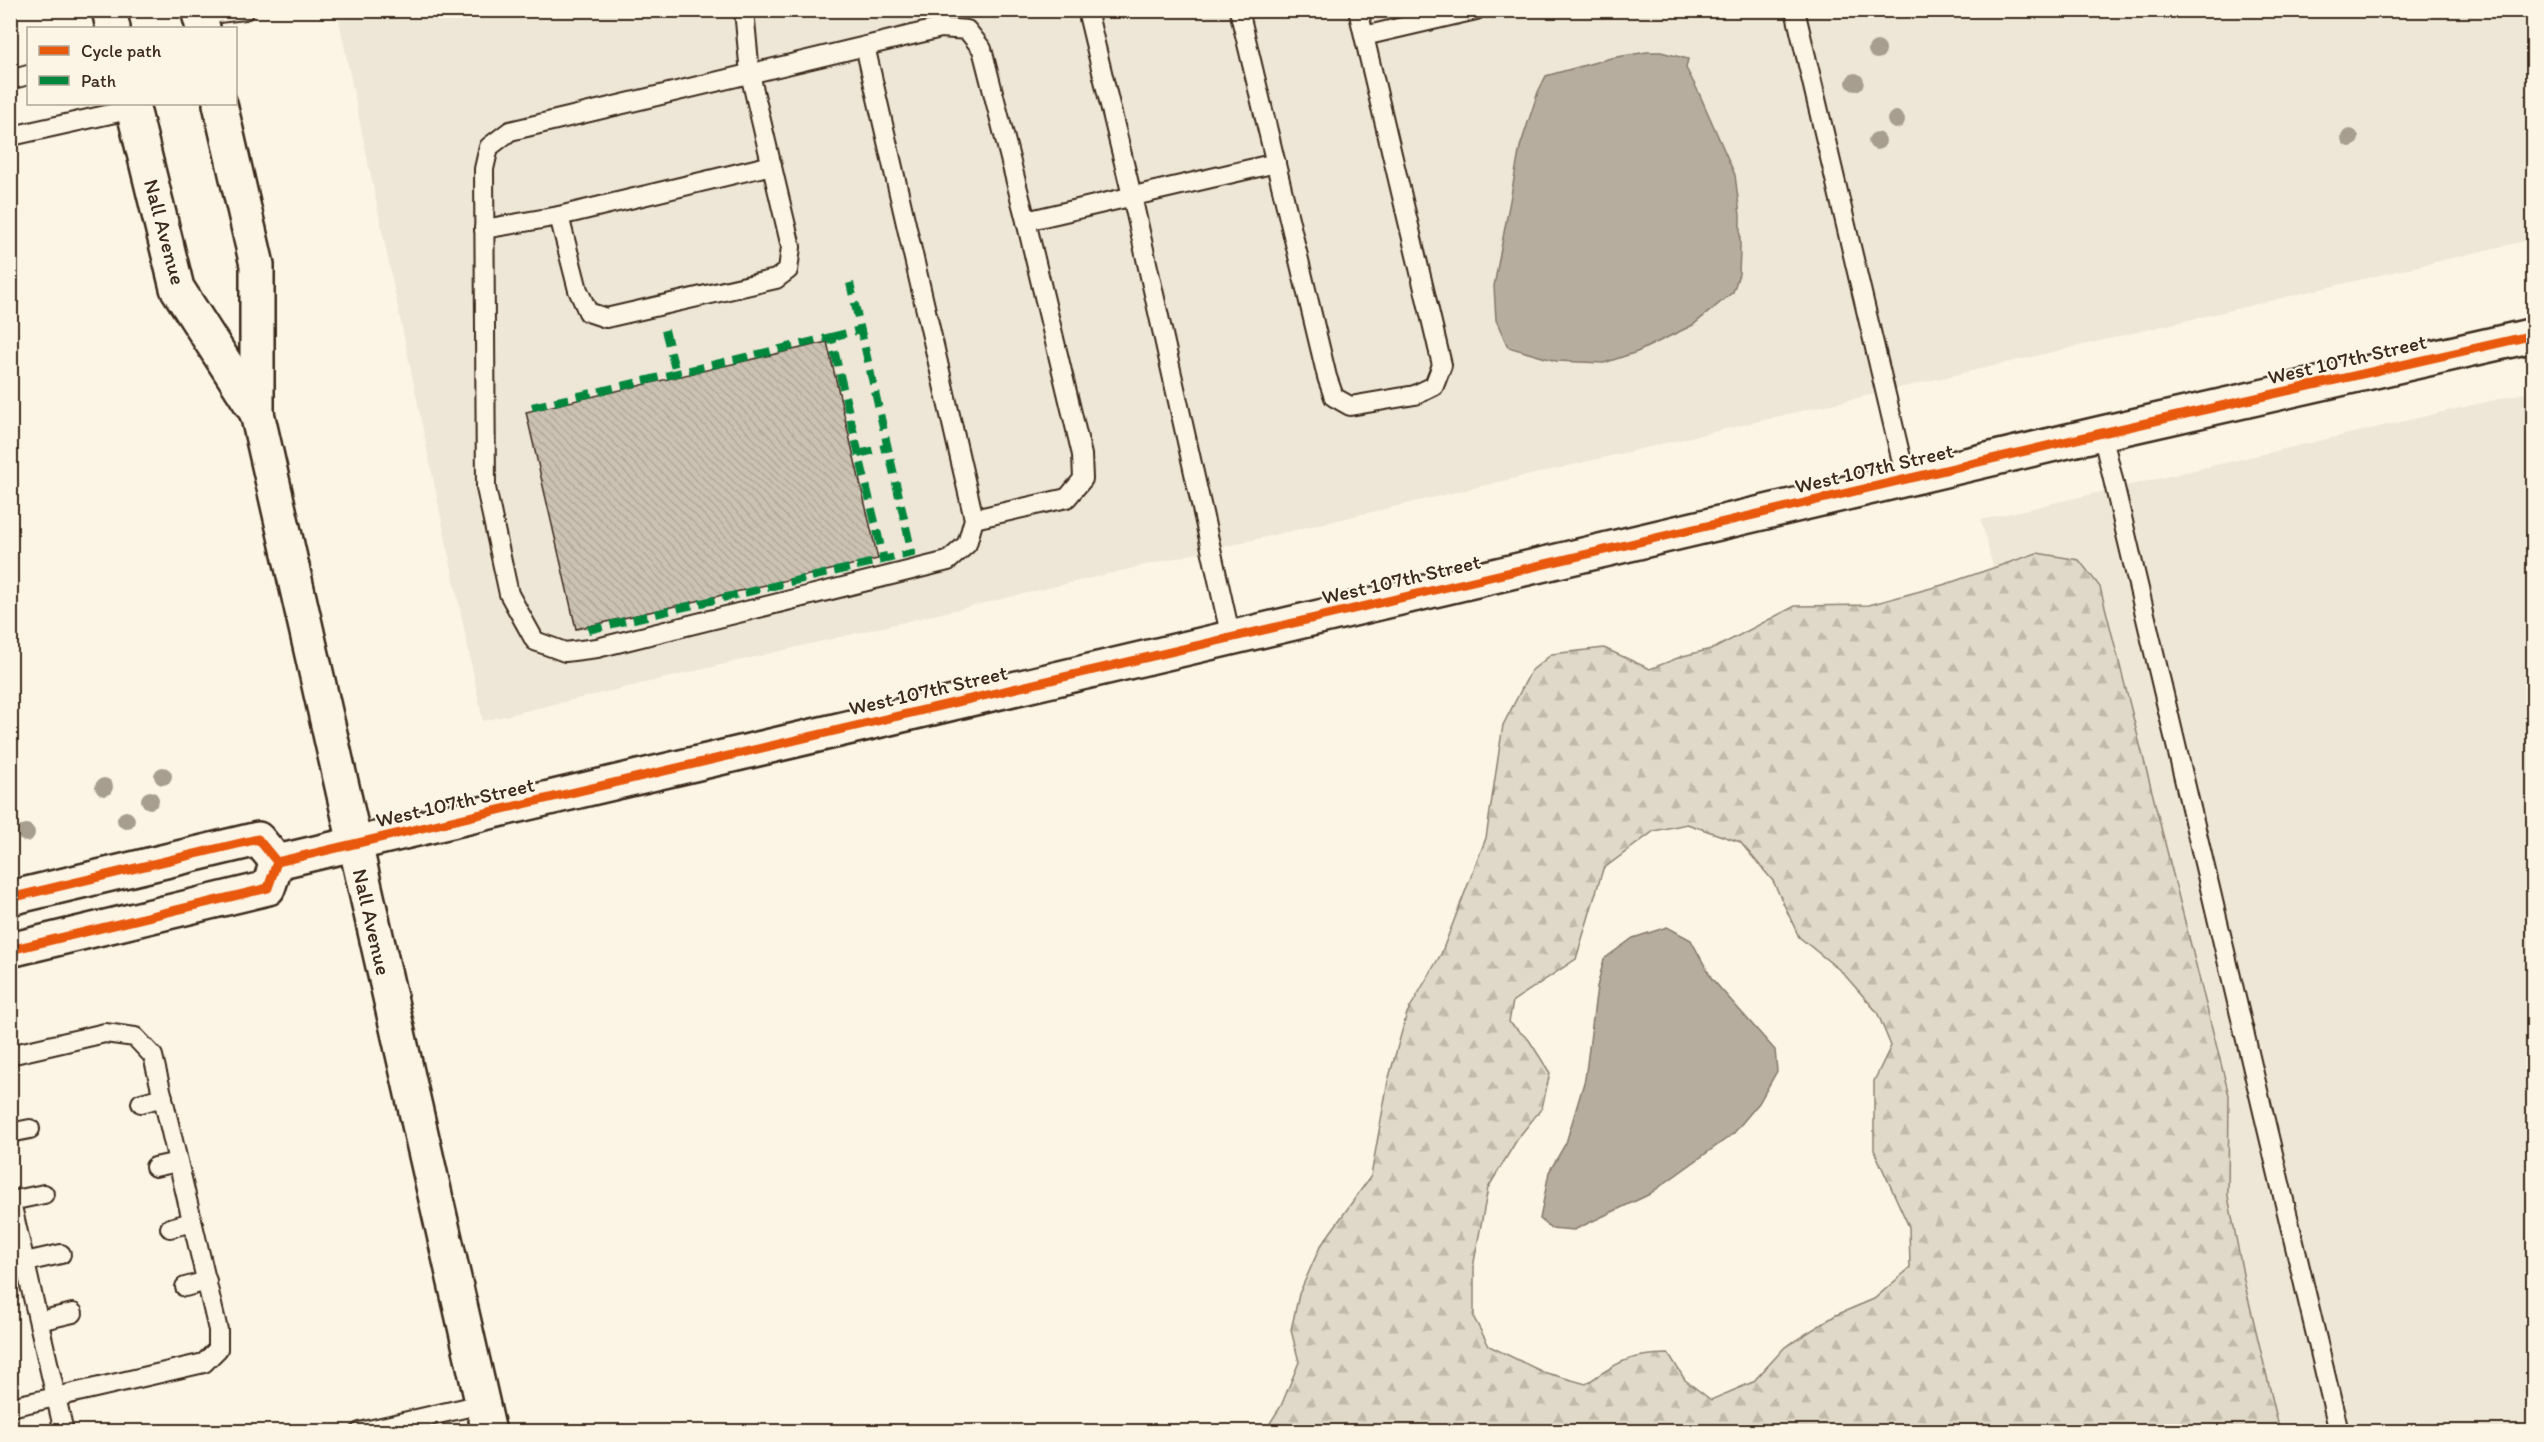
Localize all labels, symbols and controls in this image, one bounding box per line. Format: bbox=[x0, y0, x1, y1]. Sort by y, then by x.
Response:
legend bbox=[27, 27, 237, 105]
text: Cycle path bbox=[81, 40, 162, 62]
text: Path bbox=[81, 70, 116, 92]
street label: Nall Avenue bbox=[139, 176, 191, 288]
street label: West 107th Street bbox=[2265, 329, 2429, 389]
street label: West 107th Street bbox=[1792, 438, 1956, 498]
street label: West 107th Street bbox=[1319, 549, 1483, 609]
street label: West 107th Street bbox=[846, 660, 1010, 720]
street label: West 107th Street bbox=[373, 772, 537, 832]
street label: Nall Avenue bbox=[348, 866, 396, 978]

